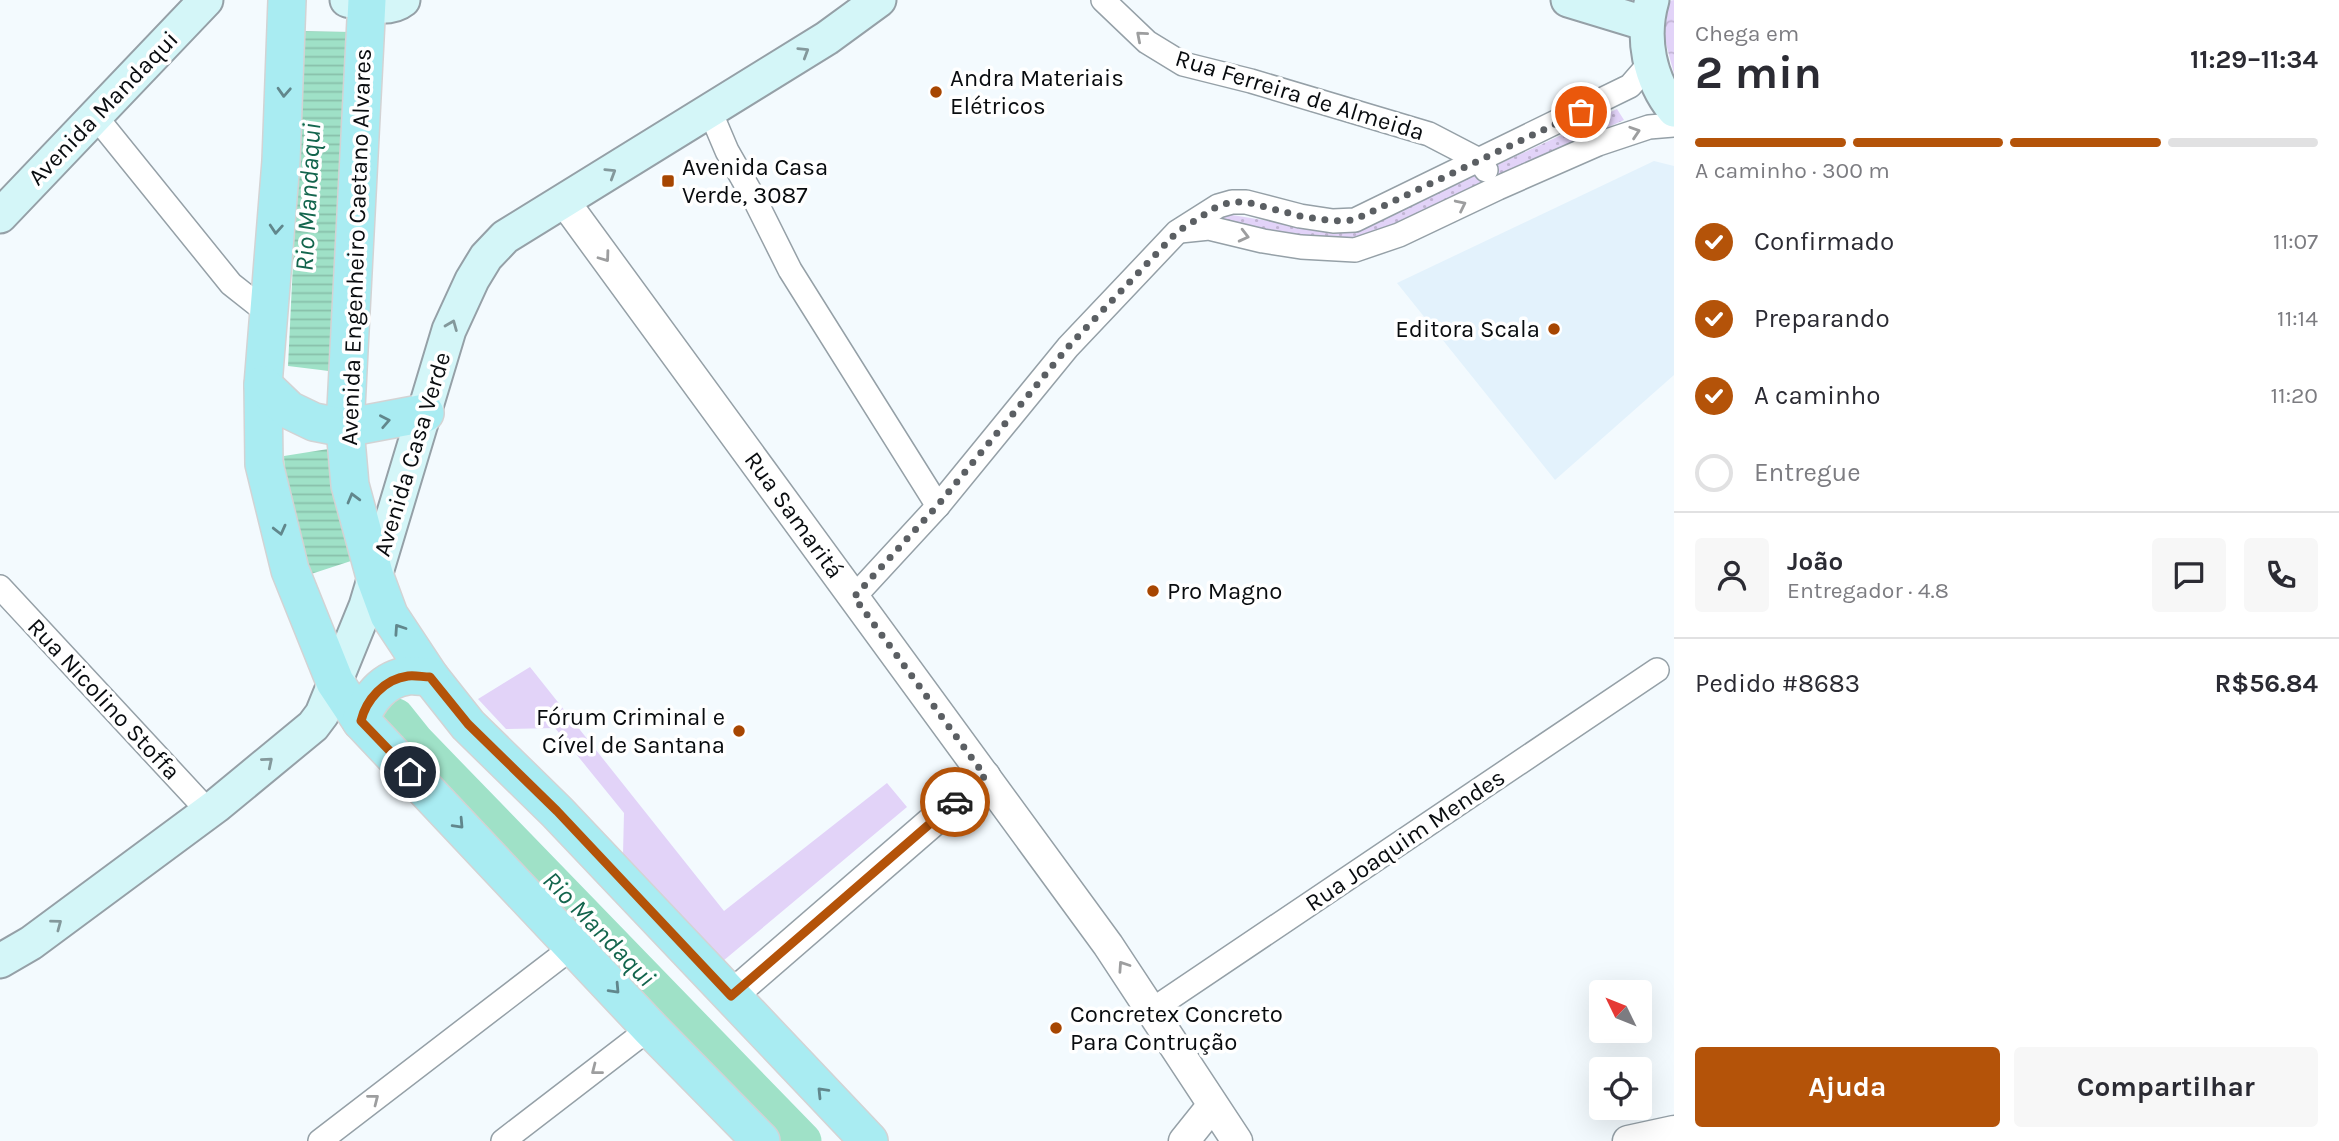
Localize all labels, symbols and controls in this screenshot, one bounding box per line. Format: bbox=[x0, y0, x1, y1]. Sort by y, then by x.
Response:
text: Chega em bbox=[1695, 20, 1799, 47]
street label: Avenida Mandaqui bbox=[22, 25, 184, 191]
one-way arrow bbox=[1137, 32, 1150, 44]
street label: Rua Ferreira de Almeida bbox=[1172, 44, 1428, 146]
text: 11:29–11:34 bbox=[2190, 44, 2318, 75]
text: 2 min bbox=[1695, 46, 1822, 100]
street label: Avenida Engenheiro Caetano Alvares bbox=[335, 48, 377, 446]
one-way arrow bbox=[796, 48, 809, 61]
place label: Andra Materiais Elétricos bbox=[950, 64, 1124, 120]
pin bbox=[1551, 82, 1611, 142]
marker: Andra Materiais Elétricos bbox=[928, 84, 944, 100]
one-way arrow bbox=[276, 87, 291, 98]
icon: bag bbox=[1562, 93, 1600, 131]
water label: Rio Mandaqui bbox=[289, 122, 327, 272]
one-way arrow bbox=[1629, 126, 1641, 140]
place label: Avenida Casa Verde, 3087 bbox=[682, 153, 828, 209]
text: A caminho · 300 m bbox=[1695, 157, 1890, 184]
one-way arrow bbox=[603, 168, 616, 181]
marker: Avenida Casa Verde, 3087 bbox=[660, 173, 676, 189]
one-way arrow bbox=[1454, 200, 1466, 214]
icon: check bbox=[1695, 223, 1733, 261]
one-way arrow bbox=[268, 224, 283, 235]
text: Confirmado bbox=[1754, 226, 1894, 257]
one-way arrow bbox=[1238, 228, 1250, 242]
text: 11:07 bbox=[2273, 228, 2318, 255]
one-way arrow bbox=[596, 249, 609, 261]
icon: check bbox=[1695, 300, 1733, 338]
text: Preparando bbox=[1754, 303, 1890, 334]
text: 11:14 bbox=[2277, 305, 2318, 332]
place label: Editora Scala bbox=[1395, 315, 1540, 343]
one-way arrow bbox=[443, 319, 457, 331]
marker: Editora Scala bbox=[1546, 321, 1562, 337]
street label: Avenida Casa Verde bbox=[368, 348, 456, 560]
icon: check bbox=[1695, 377, 1733, 415]
text: A caminho bbox=[1754, 380, 1881, 411]
text: 11:20 bbox=[2271, 382, 2318, 409]
one-way arrow bbox=[379, 414, 391, 429]
street label: Rua Samaritá bbox=[739, 446, 849, 584]
text: Entregue bbox=[1754, 457, 1861, 488]
one-way arrow bbox=[347, 492, 362, 504]
one-way arrow bbox=[272, 524, 286, 536]
button: person bbox=[1695, 538, 1769, 612]
button: chat bbox=[2152, 538, 2226, 612]
button: phone bbox=[2244, 538, 2318, 612]
text: João bbox=[1787, 546, 1843, 577]
place label: Pro Magno bbox=[1167, 577, 1282, 605]
text: Entregador · 4.8 bbox=[1787, 577, 1949, 604]
marker: Pro Magno bbox=[1145, 583, 1161, 599]
street label: Rua Nicolino Stoffa bbox=[22, 612, 186, 786]
one-way arrow bbox=[394, 624, 407, 637]
text: Pedido #8683 bbox=[1695, 668, 1860, 699]
text: R$56.84 bbox=[2215, 668, 2318, 699]
place label: Fórum Criminal e Cível de Santana bbox=[536, 703, 725, 759]
marker: Fórum Criminal e Cível de Santana bbox=[731, 723, 747, 739]
pin bbox=[380, 742, 440, 802]
icon: home bbox=[391, 753, 429, 791]
one-way arrow bbox=[261, 758, 273, 771]
street label: Rua Joaquim Mendes bbox=[1300, 763, 1510, 917]
courier bbox=[920, 767, 990, 837]
icon: car bbox=[936, 783, 974, 821]
one-way arrow bbox=[450, 815, 463, 828]
water label: Rio Mandaqui bbox=[536, 865, 662, 993]
one-way arrow bbox=[49, 920, 62, 932]
one-way arrow bbox=[1118, 961, 1131, 974]
north arrow bbox=[1589, 980, 1652, 1043]
map controls bbox=[1589, 980, 1652, 1120]
one-way arrow bbox=[606, 981, 619, 994]
place label: Concretex Concreto Para Contrução bbox=[1070, 1000, 1283, 1056]
marker: Concretex Concreto Para Contrução bbox=[1048, 1020, 1064, 1036]
button: Ajuda bbox=[1695, 1047, 2000, 1127]
button: Compartilhar bbox=[2014, 1047, 2318, 1127]
button: locate bbox=[1589, 1057, 1652, 1120]
one-way arrow bbox=[591, 1061, 603, 1074]
one-way arrow bbox=[817, 1087, 830, 1100]
one-way arrow bbox=[366, 1095, 379, 1108]

